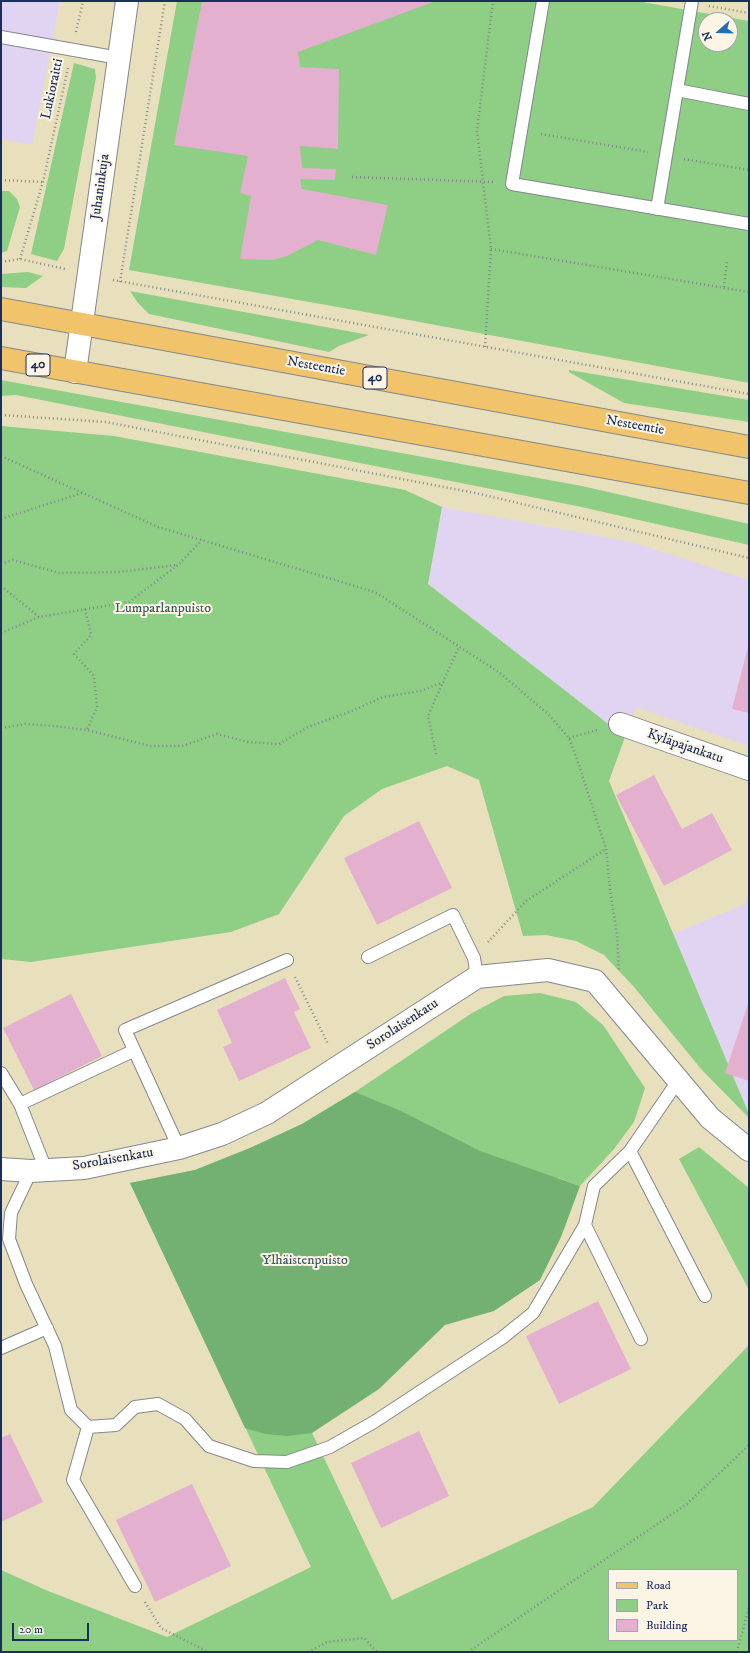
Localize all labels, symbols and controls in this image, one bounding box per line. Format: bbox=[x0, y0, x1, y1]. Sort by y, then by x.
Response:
north arrow bbox=[698, 12, 738, 52]
text: N bbox=[700, 29, 716, 42]
street label: Lukioraitti bbox=[38, 57, 68, 121]
street label: Juhaninkuja bbox=[88, 153, 114, 221]
road number: 40 bbox=[26, 354, 50, 376]
street label: Nesteentie bbox=[286, 354, 346, 380]
road number: 40 bbox=[363, 367, 387, 389]
street label: Nesteentie bbox=[605, 413, 665, 439]
park label: Lumparlanpuisto bbox=[115, 601, 211, 617]
street label: Kyläpajankatu bbox=[645, 726, 725, 768]
street label: Sorolaisenkatu bbox=[364, 996, 442, 1054]
street label: Sorolaisenkatu bbox=[71, 1145, 155, 1175]
park label: Ylhäistenpuisto bbox=[262, 1253, 348, 1269]
legend bbox=[608, 1569, 738, 1641]
text: Road bbox=[646, 1578, 671, 1593]
text: Park bbox=[646, 1598, 668, 1613]
scale bar bbox=[14, 1615, 91, 1641]
text: Building bbox=[646, 1618, 687, 1633]
text: 20 m bbox=[19, 1622, 43, 1637]

